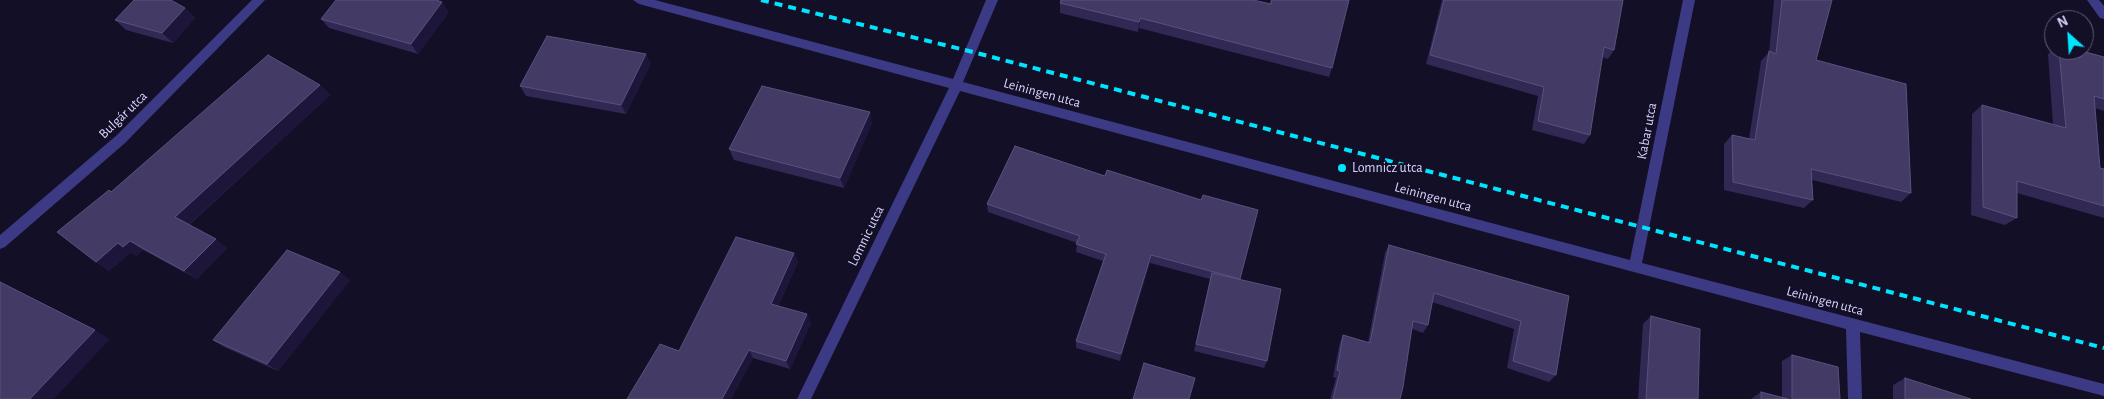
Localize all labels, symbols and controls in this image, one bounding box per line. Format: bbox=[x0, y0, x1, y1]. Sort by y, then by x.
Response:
north arrow bbox=[2044, 10, 2094, 60]
text: N bbox=[2055, 14, 2070, 31]
street label: Leiningen utca bbox=[1002, 75, 1082, 111]
street label: Bulgár utca bbox=[95, 88, 151, 142]
street label: Kabar utca bbox=[1633, 101, 1661, 161]
place label: Lomnicz utca bbox=[1352, 160, 1423, 176]
marker: Lomnicz utca bbox=[1336, 162, 1348, 174]
street label: Leiningen utca bbox=[1393, 179, 1473, 215]
street label: Lomnic utca bbox=[844, 203, 888, 269]
street label: Leiningen utca bbox=[1785, 283, 1865, 319]

